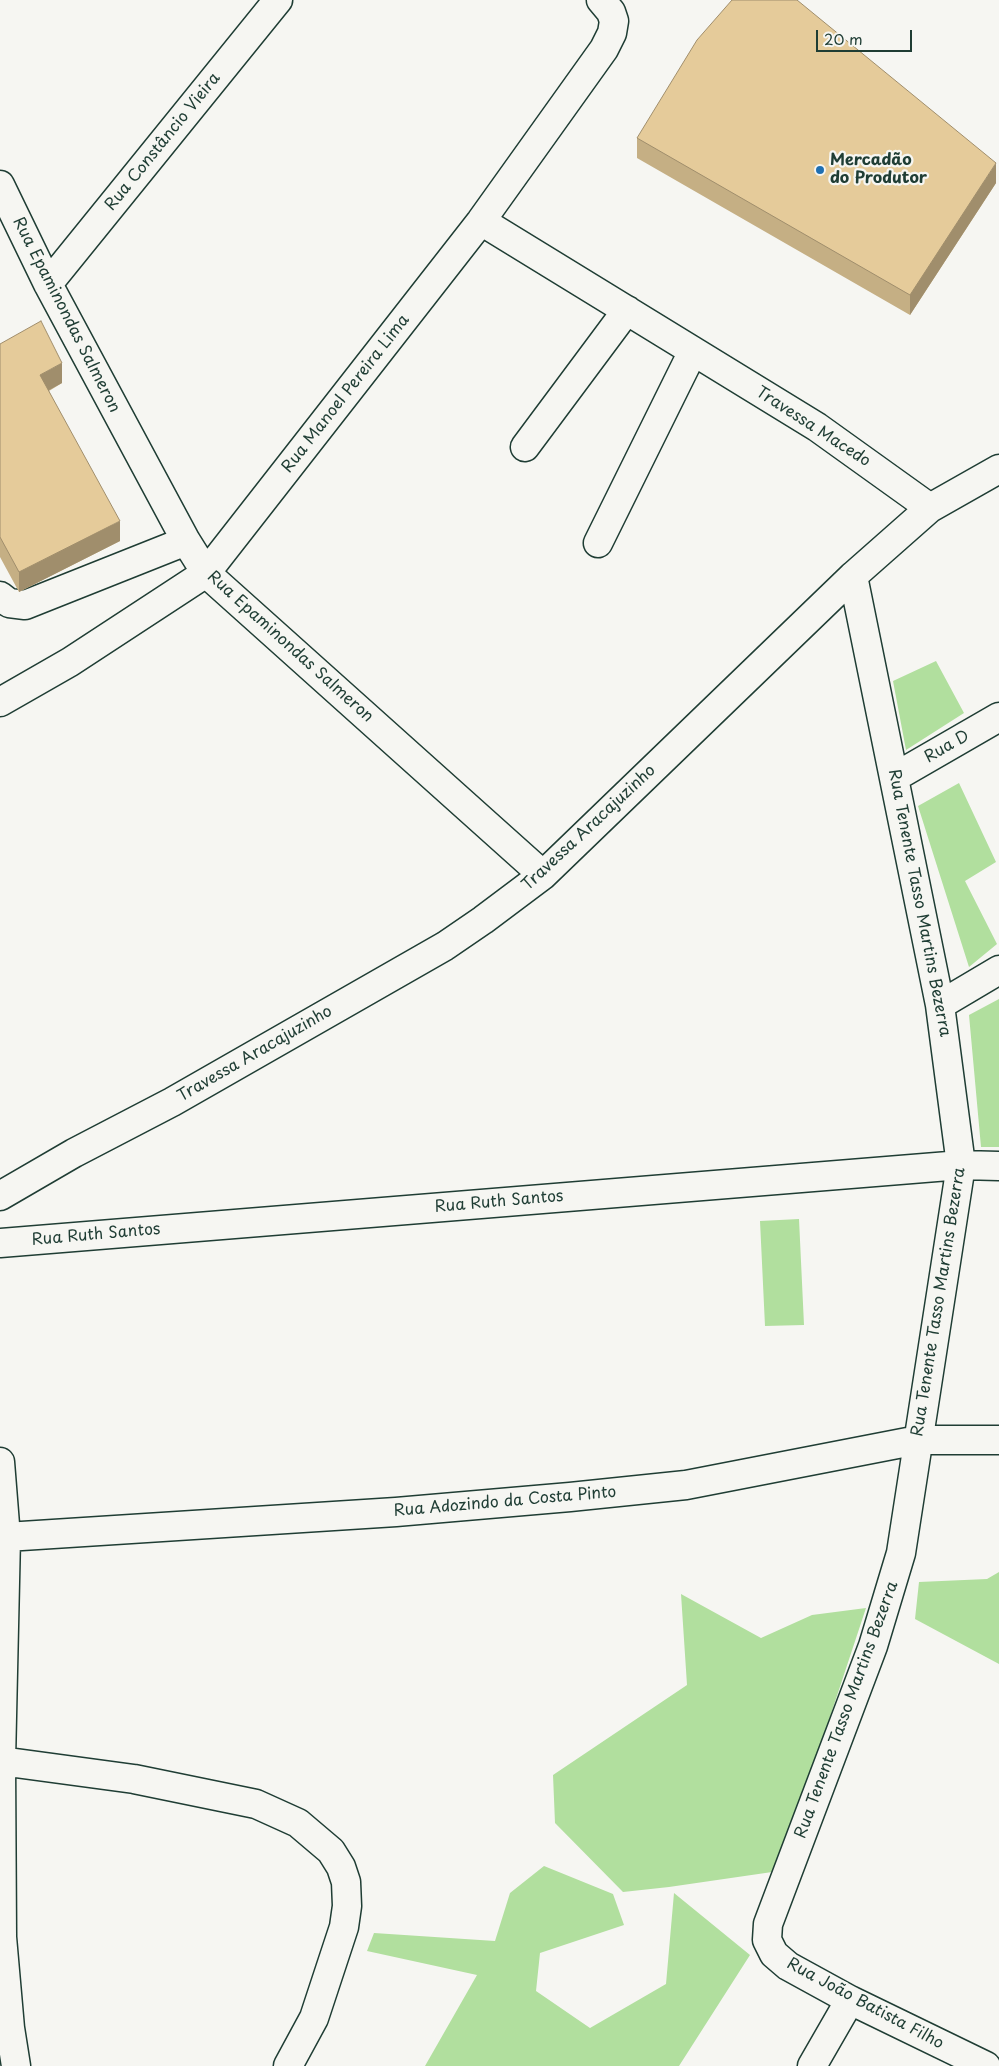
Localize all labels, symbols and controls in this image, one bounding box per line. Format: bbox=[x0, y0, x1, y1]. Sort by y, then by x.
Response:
scale bar bbox=[819, 20, 915, 52]
text: 20 m bbox=[824, 27, 863, 50]
street label: Rua Constâncio Vieira bbox=[101, 69, 225, 215]
place label: Mercadão do Produtor bbox=[830, 151, 927, 189]
marker: Mercadão do Produtor bbox=[814, 164, 826, 176]
street label: Rua Epaminondas Salmeron bbox=[8, 214, 124, 416]
street label: Rua Manoel Pereira Lima bbox=[278, 311, 414, 477]
street label: Travessa Macedo bbox=[752, 383, 874, 471]
street label: Rua Epaminondas Salmeron bbox=[203, 567, 377, 727]
street label: Rua D bbox=[921, 727, 973, 767]
street label: Travessa Aracajuzinho bbox=[518, 761, 660, 895]
street label: Rua Tenente Tasso Martins Bezerra bbox=[884, 768, 954, 1038]
street label: Travessa Aracajuzinho bbox=[174, 1002, 336, 1106]
street label: Rua Tenente Tasso Martins Bezerra bbox=[908, 1166, 970, 1438]
street label: Rua Ruth Santos bbox=[434, 1187, 564, 1217]
street label: Rua Ruth Santos bbox=[31, 1220, 161, 1250]
street label: Rua Adozindo da Costa Pinto bbox=[393, 1483, 617, 1521]
street label: Rua Tenente Tasso Martins Bezerra bbox=[791, 1579, 903, 1841]
street label: Rua João Batista Filho bbox=[783, 1954, 947, 2054]

